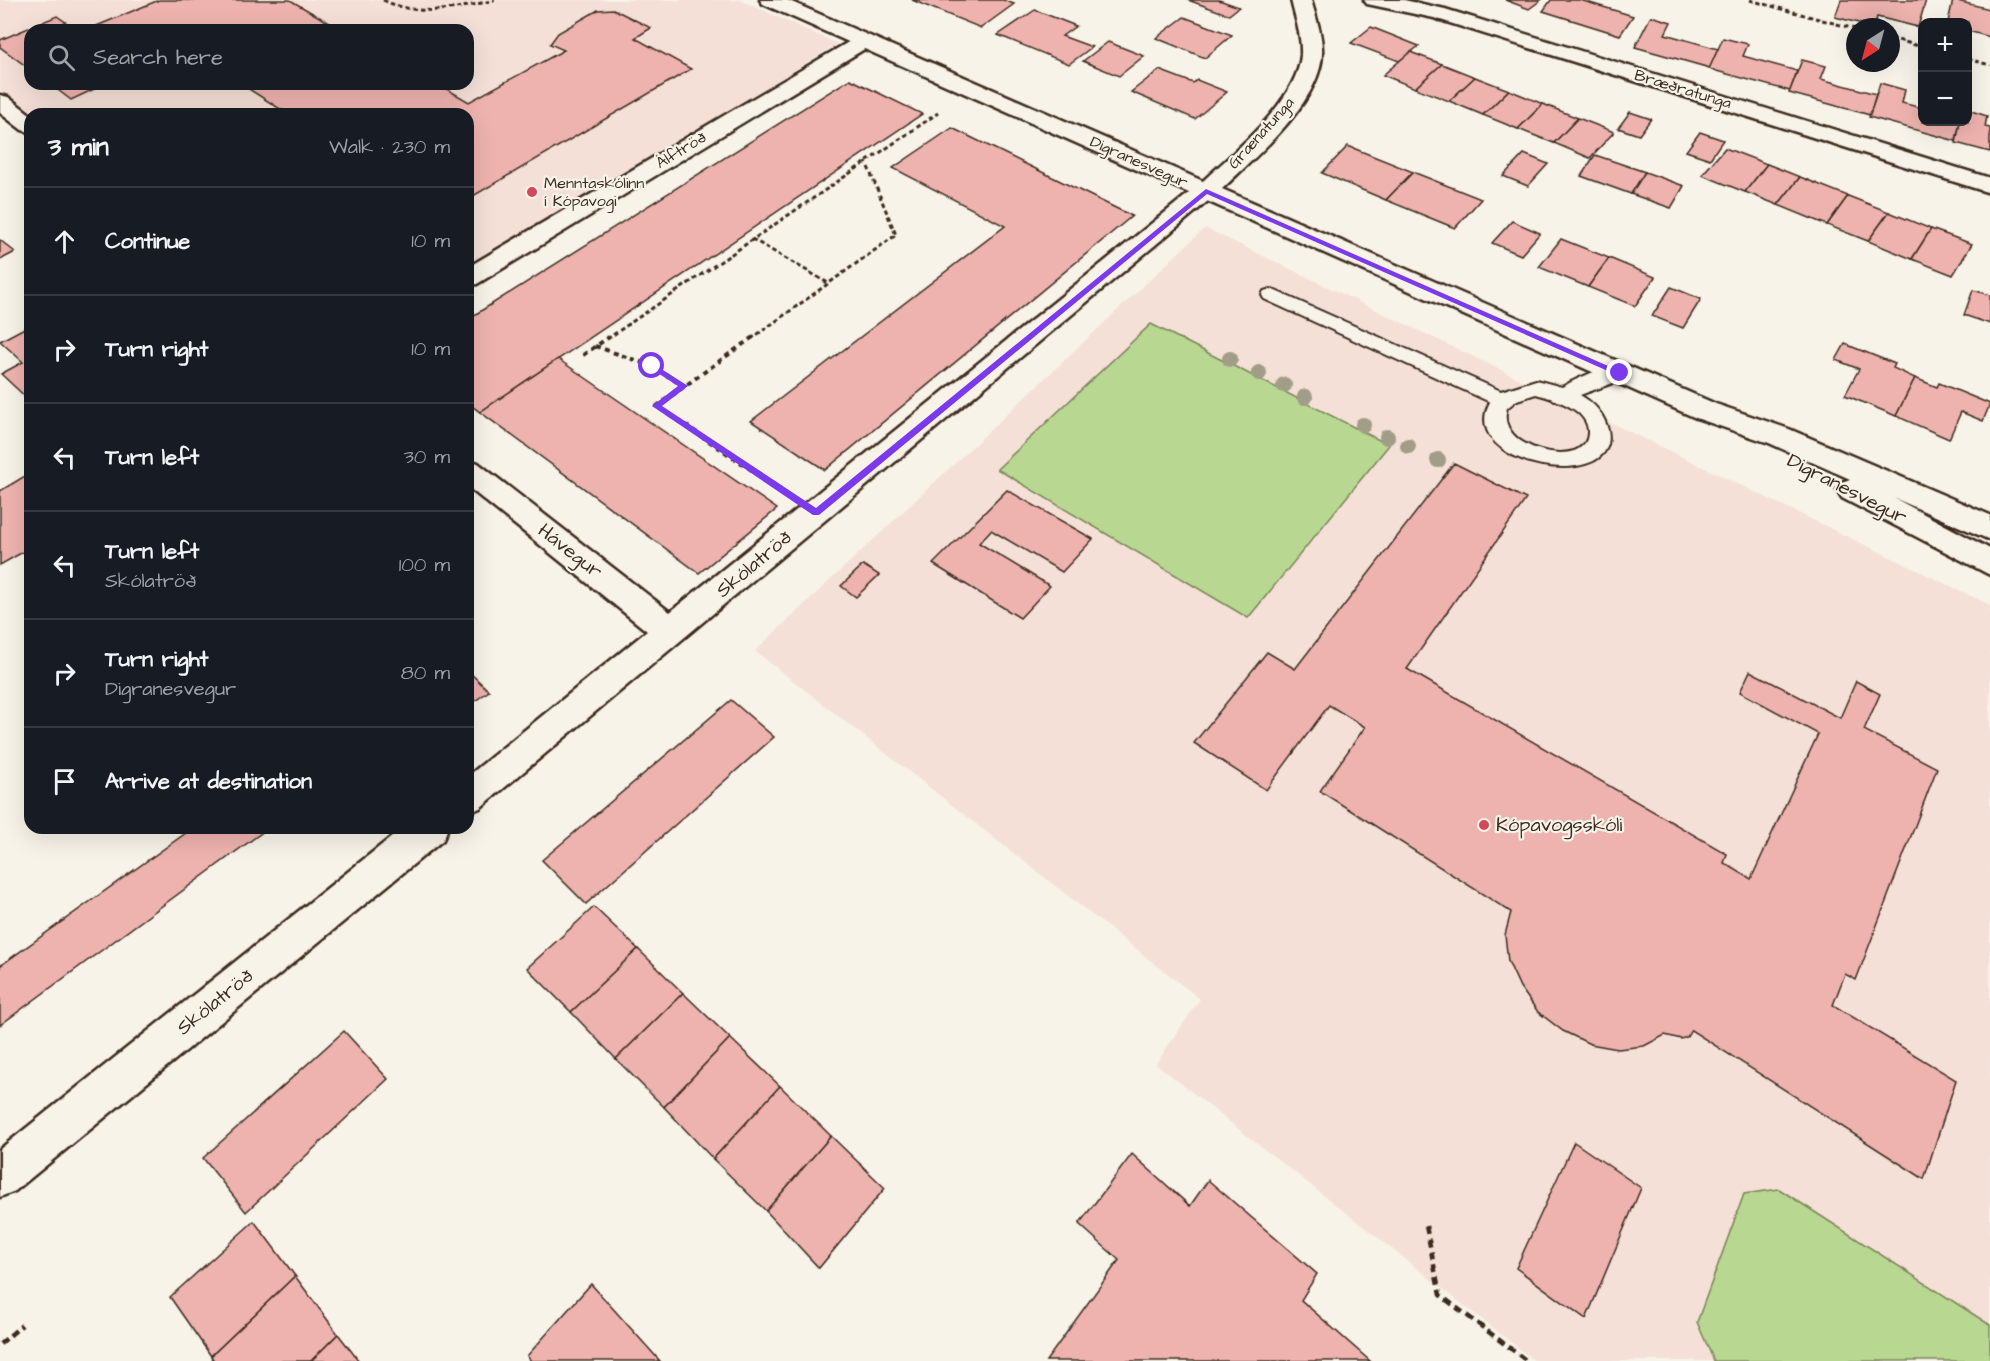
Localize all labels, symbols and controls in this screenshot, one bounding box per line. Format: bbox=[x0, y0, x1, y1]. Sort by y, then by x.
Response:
north arrow bbox=[1846, 18, 1900, 72]
map controls bbox=[1918, 18, 1972, 126]
button: + bbox=[1918, 18, 1972, 72]
search box bbox=[24, 24, 474, 90]
icon: search bbox=[45, 41, 78, 74]
text: Search here bbox=[93, 42, 223, 73]
street label: Bræðratunga bbox=[1632, 64, 1734, 115]
button: − bbox=[1918, 72, 1972, 126]
street label: Grænatunga bbox=[1223, 92, 1300, 174]
street label: Álftröð bbox=[651, 126, 711, 174]
text: 3 min bbox=[48, 129, 109, 165]
street label: Digranesvegur bbox=[1086, 131, 1192, 194]
text: Walk · 230 m bbox=[329, 133, 450, 161]
place label: Menntaskólinn í Kópavogi bbox=[544, 172, 644, 213]
marker: Menntaskólinn í Kópavogi bbox=[525, 185, 539, 199]
icon: ahead bbox=[48, 225, 81, 258]
text: Continue bbox=[105, 226, 190, 257]
text: 10 m bbox=[411, 227, 450, 255]
icon: right bbox=[48, 333, 81, 366]
text: Turn right bbox=[105, 334, 208, 365]
text: 10 m bbox=[411, 335, 450, 363]
route start bbox=[638, 352, 664, 378]
route end bbox=[1606, 359, 1632, 385]
icon: left bbox=[48, 441, 81, 474]
text: Turn left bbox=[105, 442, 199, 473]
text: 30 m bbox=[404, 443, 450, 471]
street label: Digranesvegur bbox=[1782, 447, 1912, 532]
street label: Hávegur bbox=[531, 517, 608, 586]
street label: Skólatröð bbox=[710, 524, 798, 604]
text: Turn left bbox=[105, 536, 199, 567]
icon: left bbox=[48, 549, 81, 582]
text: 100 m bbox=[399, 551, 450, 579]
text: Skólatröð bbox=[105, 567, 197, 595]
text: Turn right bbox=[105, 644, 208, 675]
icon: right bbox=[48, 657, 81, 690]
text: 80 m bbox=[401, 659, 450, 687]
text: Digranesvegur bbox=[105, 675, 236, 703]
icon: arrive bbox=[48, 765, 81, 798]
text: Arrive at destination bbox=[105, 766, 312, 797]
place label: Kópavogsskóli bbox=[1496, 811, 1622, 840]
marker: Kópavogsskóli bbox=[1477, 818, 1491, 832]
street label: Skólatröð bbox=[171, 962, 259, 1042]

